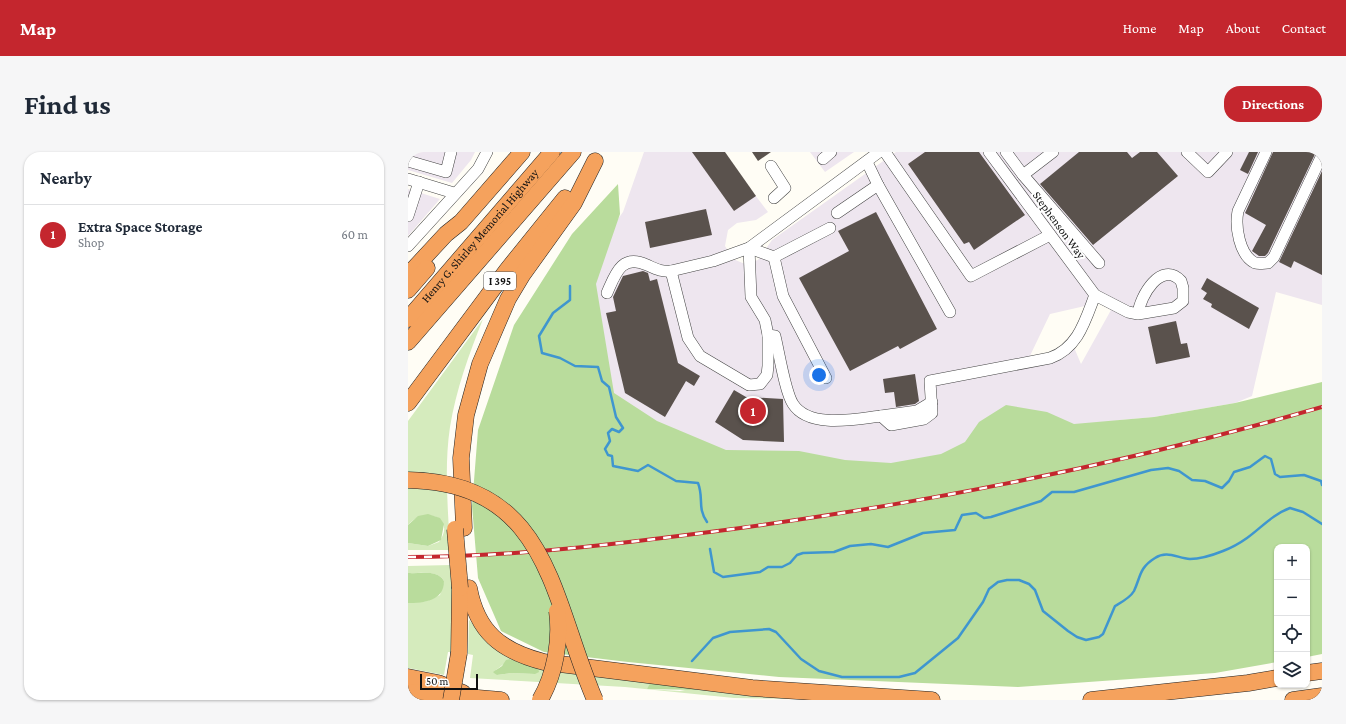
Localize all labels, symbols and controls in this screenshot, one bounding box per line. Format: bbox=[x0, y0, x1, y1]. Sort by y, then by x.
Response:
text: Map bbox=[20, 18, 56, 39]
text: Home bbox=[1123, 20, 1156, 36]
text: Map bbox=[1178, 20, 1204, 36]
text: About bbox=[1226, 20, 1260, 36]
text: Contact bbox=[1282, 20, 1326, 36]
button: Directions bbox=[1224, 86, 1322, 122]
text: Find us bbox=[24, 89, 111, 120]
street label: Henry G. Shirley Memorial Highway bbox=[418, 166, 542, 305]
text: Nearby bbox=[40, 169, 92, 188]
street label: Stephenson Way bbox=[1030, 188, 1088, 262]
text: Extra Space Storage bbox=[78, 219, 203, 235]
text: 1 bbox=[51, 227, 55, 242]
text: 60 m bbox=[341, 227, 368, 242]
text: Shop bbox=[78, 235, 104, 250]
road number: I 395 bbox=[484, 272, 516, 290]
your location bbox=[809, 365, 829, 385]
pin: 1 bbox=[740, 396, 766, 426]
map controls bbox=[1274, 544, 1310, 688]
button: + bbox=[1274, 544, 1310, 580]
button: − bbox=[1274, 580, 1310, 616]
button: locate bbox=[1274, 616, 1310, 652]
button: layers bbox=[1274, 652, 1310, 688]
scale bar bbox=[420, 672, 478, 691]
text: 50 m bbox=[426, 675, 448, 687]

